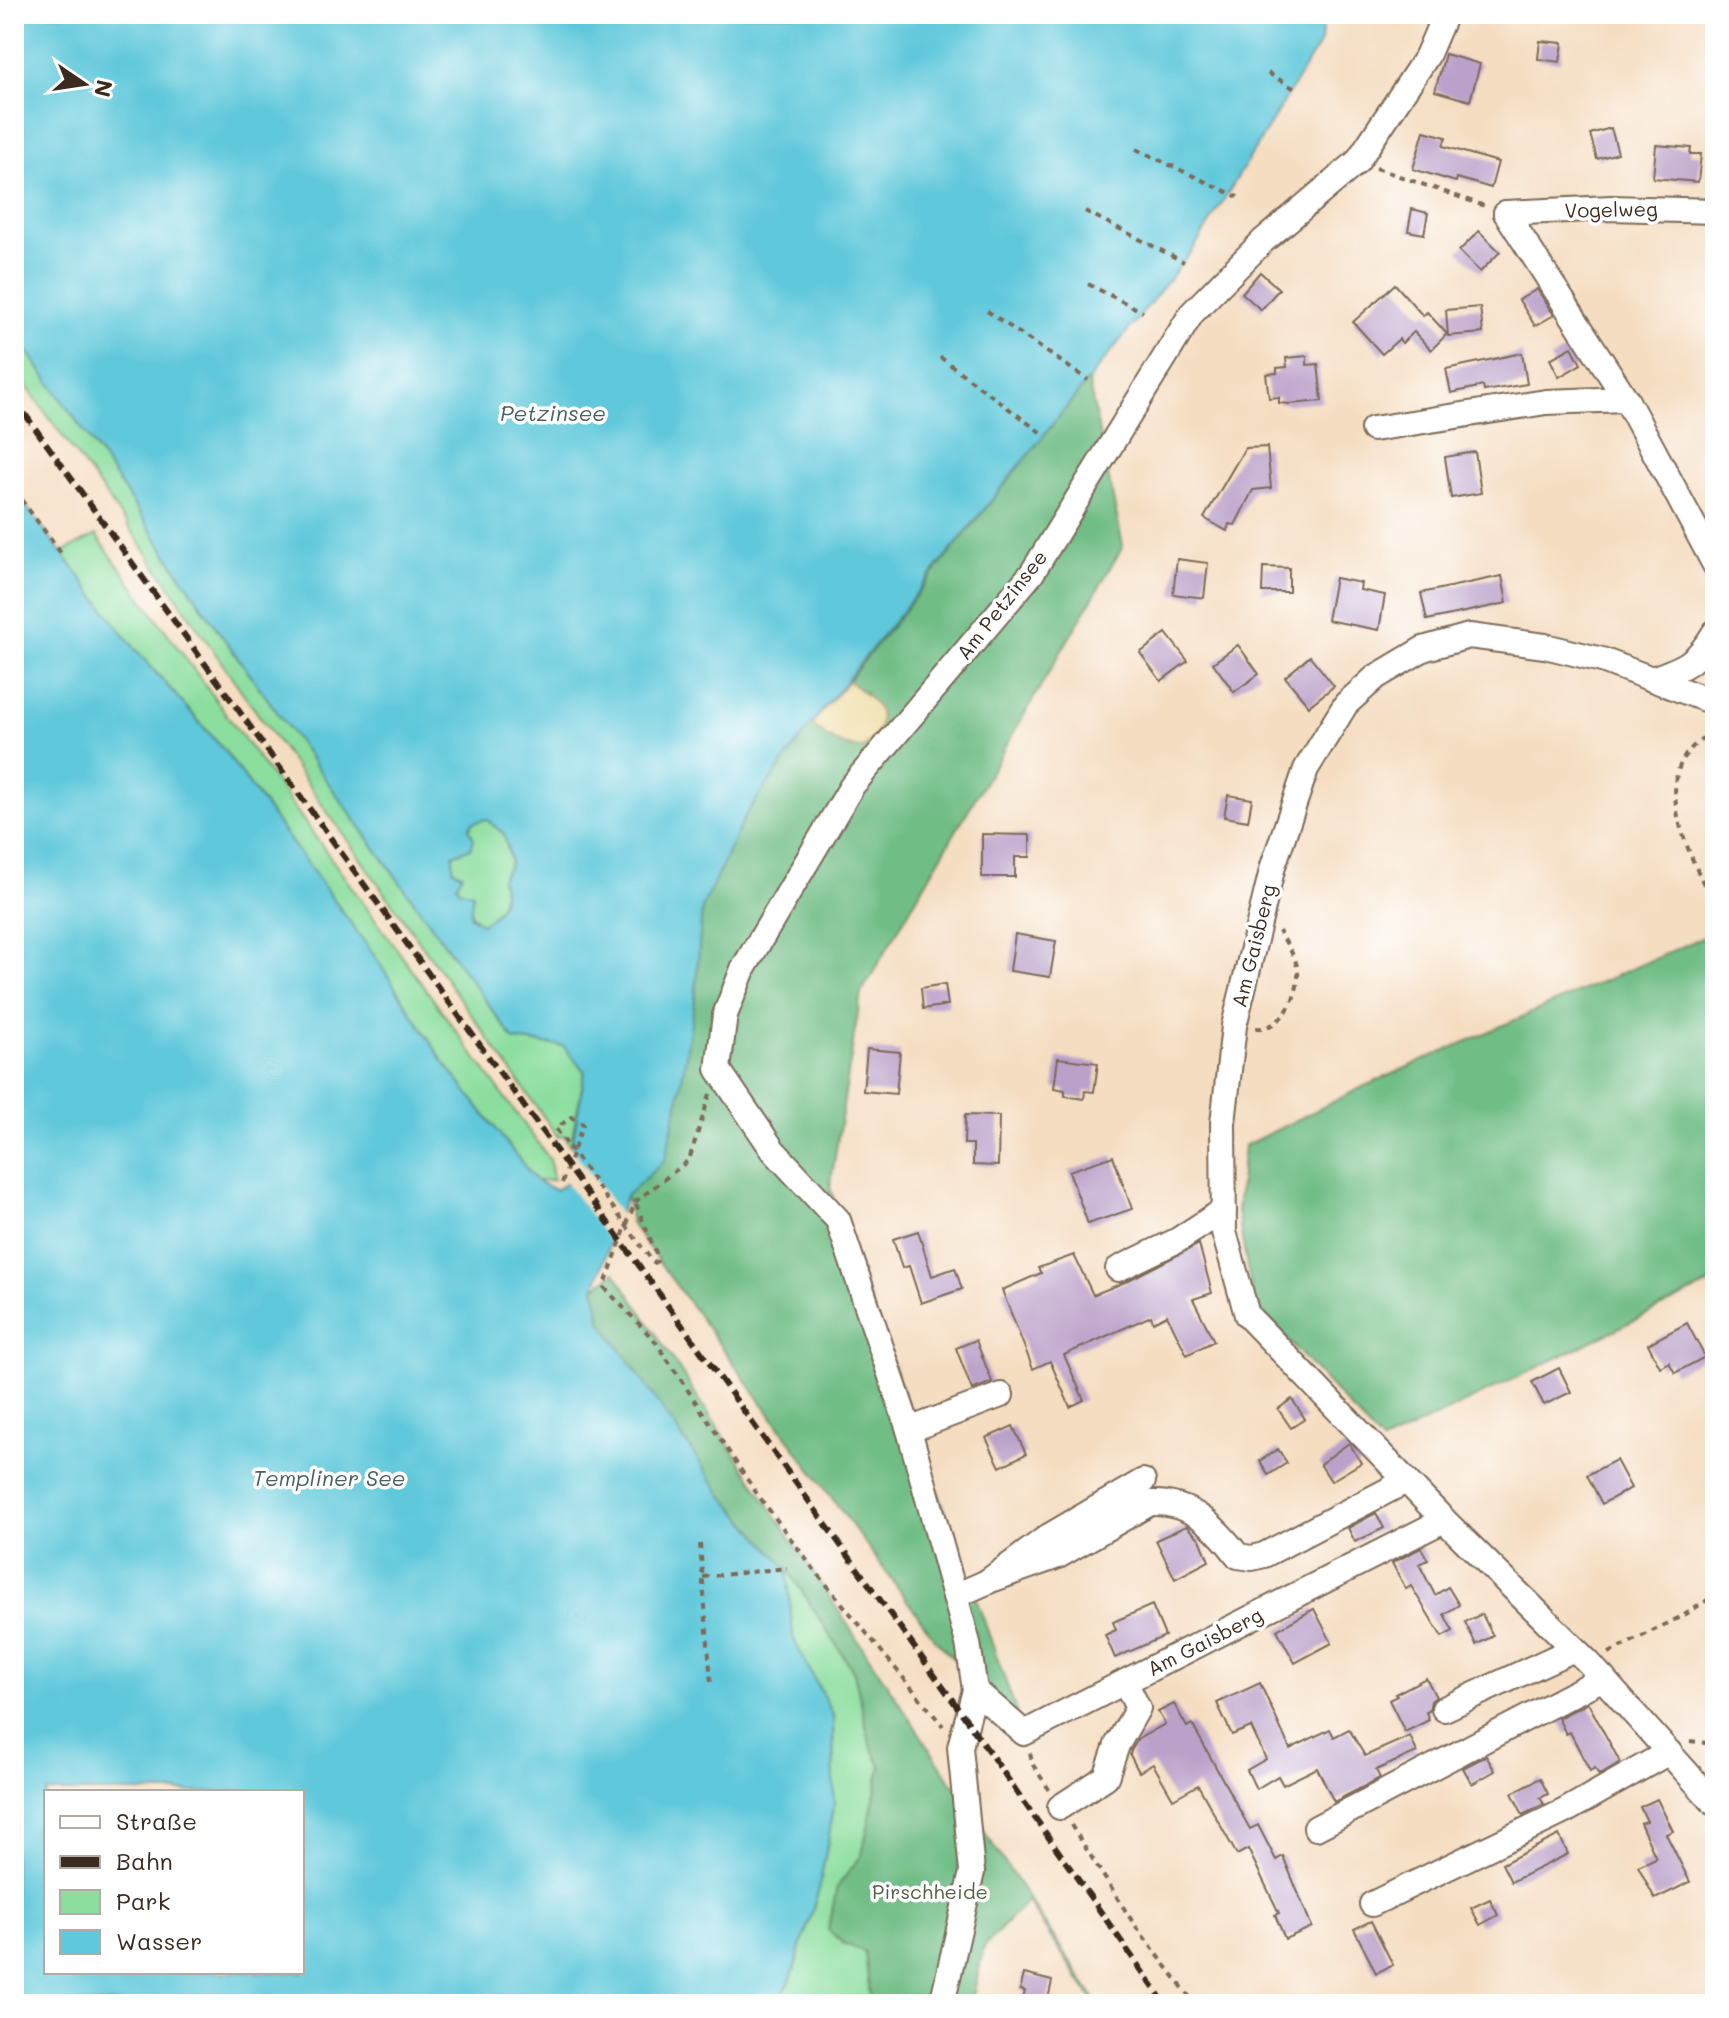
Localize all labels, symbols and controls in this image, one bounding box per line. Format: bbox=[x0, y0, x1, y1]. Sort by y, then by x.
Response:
north arrow bbox=[44, 44, 124, 124]
text: N bbox=[88, 77, 120, 100]
street label: Vogelweg bbox=[1564, 195, 1658, 223]
water label: Petzinsee bbox=[500, 398, 606, 427]
street label: Am Petzinsee bbox=[950, 544, 1052, 665]
street label: Am Gaisberg bbox=[1225, 881, 1281, 1010]
water label: Templiner See bbox=[253, 1463, 405, 1492]
street label: Am Gaisberg bbox=[1142, 1601, 1267, 1681]
legend bbox=[44, 1790, 304, 1974]
text: Straße bbox=[116, 1805, 197, 1836]
text: Bahn bbox=[116, 1845, 173, 1876]
park label: Pirschheide bbox=[872, 1878, 988, 1904]
text: Park bbox=[116, 1885, 170, 1916]
text: Wasser bbox=[116, 1925, 202, 1956]

